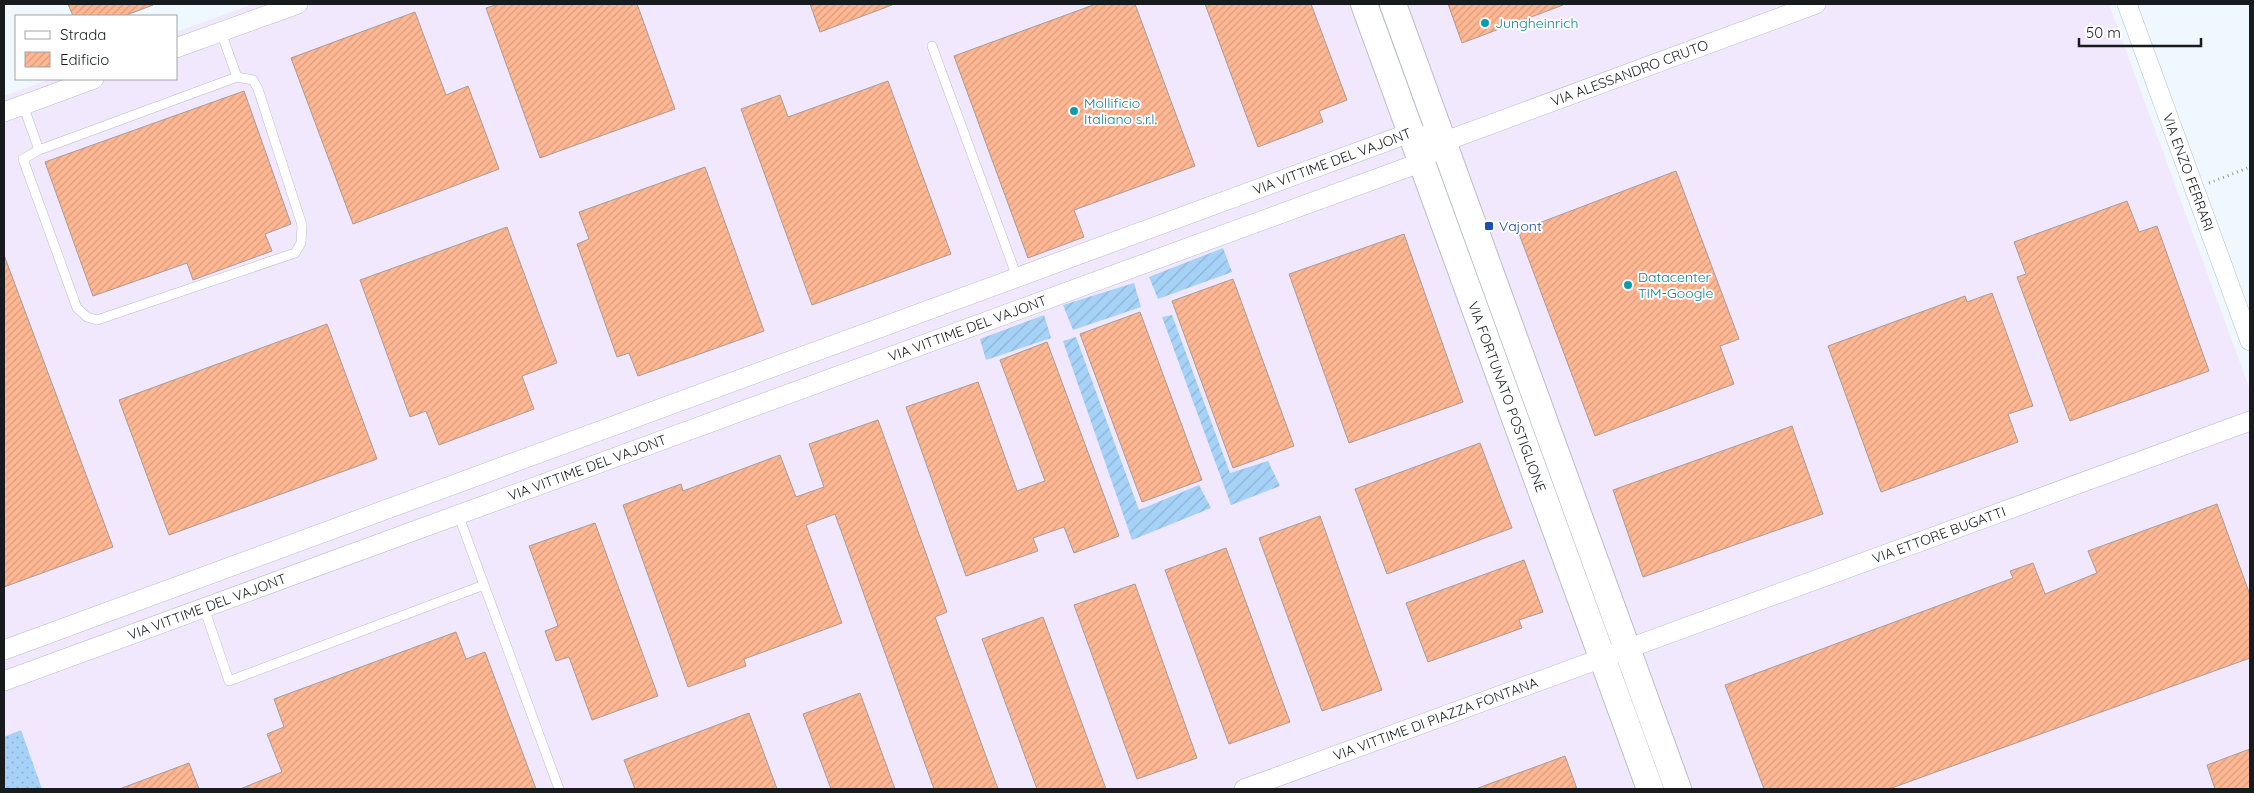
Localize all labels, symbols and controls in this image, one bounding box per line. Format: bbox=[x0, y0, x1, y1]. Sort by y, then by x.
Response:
place label: Jungheinrich bbox=[1495, 14, 1578, 32]
legend bbox=[15, 15, 178, 80]
scale bar bbox=[2079, 15, 2202, 47]
marker: Jungheinrich bbox=[1479, 17, 1491, 29]
text: 50 m bbox=[2086, 23, 2121, 42]
text: Strada bbox=[60, 25, 106, 44]
street label: VIA ALESSANDRO CRUTO bbox=[1548, 36, 1711, 110]
text: Edificio bbox=[60, 50, 109, 69]
place label: Mollificio Italiano s.r.l. bbox=[1084, 94, 1157, 128]
marker: Mollificio Italiano s.r.l. bbox=[1068, 105, 1080, 117]
street label: VIA ENZO FERRARI bbox=[2159, 111, 2218, 233]
street label: VIA VITTIME DEL VAJONT bbox=[1250, 124, 1414, 199]
place label: Vajont bbox=[1499, 217, 1542, 235]
marker: Vajont bbox=[1483, 220, 1495, 232]
place label: Datacenter TIM-Google bbox=[1638, 268, 1713, 302]
marker: Datacenter TIM-Google bbox=[1622, 279, 1634, 291]
street label: VIA VITTIME DEL VAJONT bbox=[886, 291, 1049, 366]
street label: VIA FORTUNATO POSTIGLIONE bbox=[1464, 299, 1550, 495]
street label: VIA VITTIME DEL VAJONT bbox=[505, 430, 669, 505]
street label: VIA ETTORE BUGATTI bbox=[1870, 502, 2008, 567]
street label: VIA VITTIME DEL VAJONT bbox=[125, 570, 289, 644]
street label: VIA VITTIME DI PIAZZA FONTANA bbox=[1331, 673, 1541, 765]

